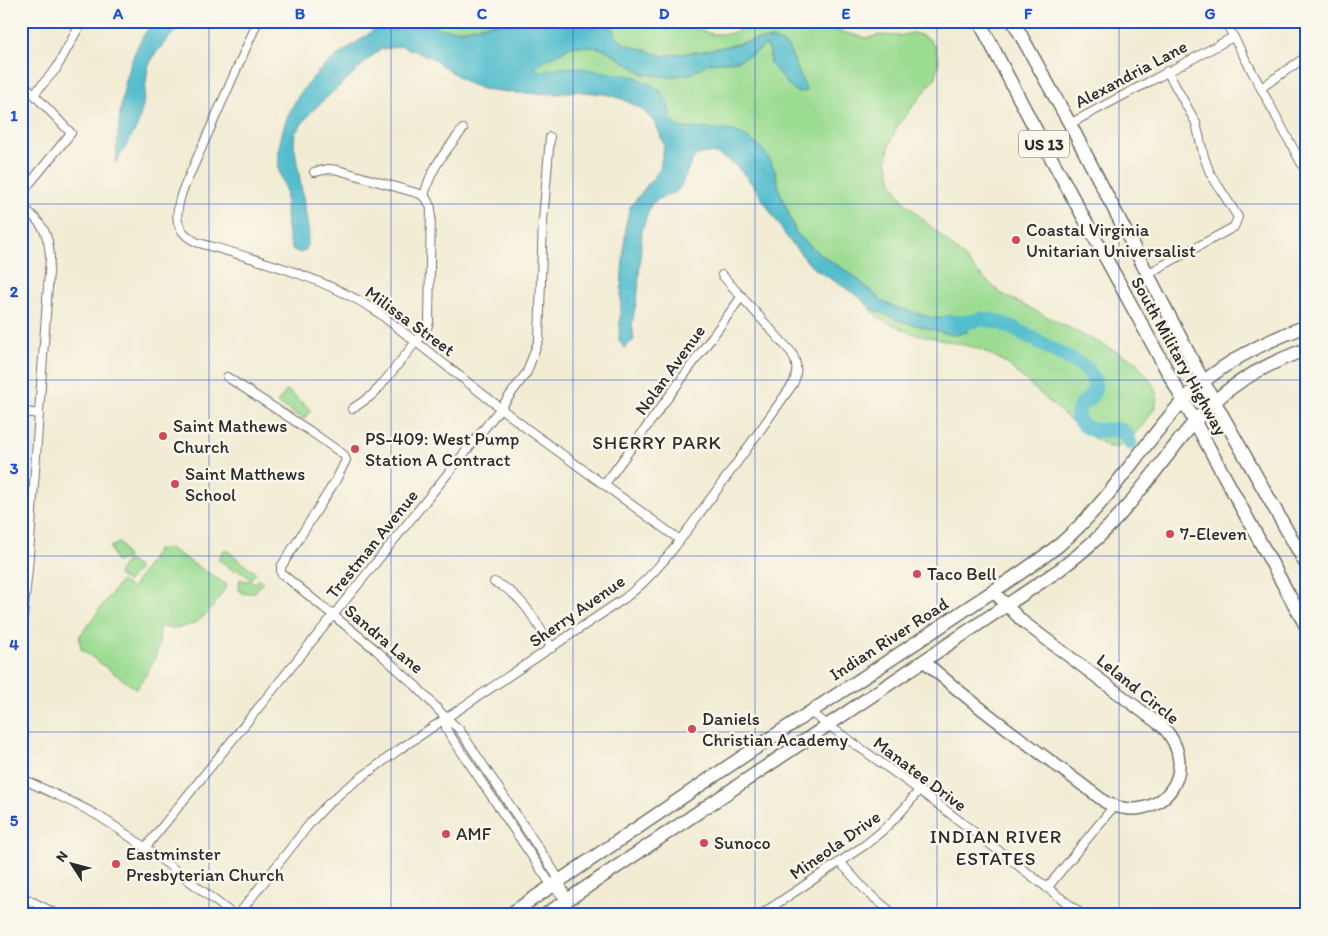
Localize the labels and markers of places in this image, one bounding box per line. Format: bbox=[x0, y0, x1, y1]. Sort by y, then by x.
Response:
place label: Coastal Virginia Unitarian Universalist bbox=[1026, 219, 1196, 262]
marker: Coastal Virginia Unitarian Universalist bbox=[1010, 234, 1022, 246]
place label: Saint Mathews Church bbox=[173, 415, 287, 458]
place label: PS-409: West Pump Station A Contract bbox=[365, 428, 519, 471]
marker: Saint Mathews Church bbox=[157, 430, 169, 442]
marker: PS-409: West Pump Station A Contract bbox=[349, 443, 361, 455]
place label: Saint Matthews School bbox=[185, 463, 305, 506]
marker: Saint Matthews School bbox=[169, 478, 181, 490]
place label: 7-Eleven bbox=[1180, 523, 1247, 545]
marker: 7-Eleven bbox=[1164, 528, 1176, 540]
place label: Taco Bell bbox=[927, 563, 997, 585]
marker: Taco Bell bbox=[911, 568, 923, 580]
place label: Daniels Christian Academy bbox=[702, 708, 848, 751]
marker: Daniels Christian Academy bbox=[686, 723, 698, 735]
place label: AMF bbox=[456, 823, 492, 845]
marker: AMF bbox=[440, 828, 452, 840]
place label: Sunoco bbox=[714, 832, 771, 854]
marker: Sunoco bbox=[698, 837, 710, 849]
place label: Eastminster Presbyterian Church bbox=[126, 843, 284, 886]
marker: Eastminster Presbyterian Church bbox=[110, 858, 122, 870]

